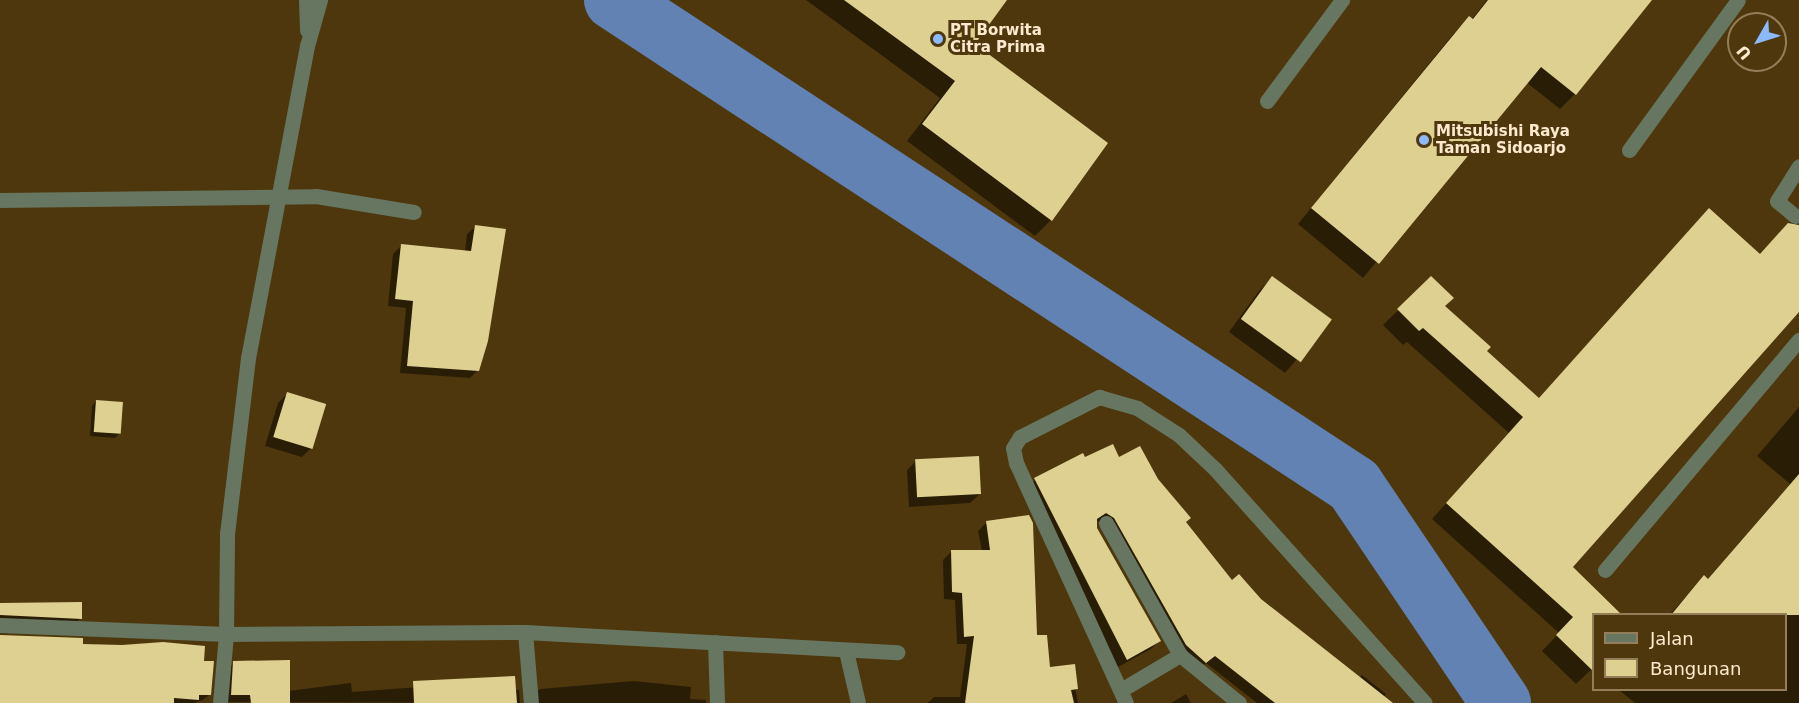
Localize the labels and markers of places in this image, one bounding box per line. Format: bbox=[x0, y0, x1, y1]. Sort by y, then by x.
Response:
place label: PT Borwita Citra Prima bbox=[950, 21, 1045, 56]
marker: PT Borwita Citra Prima bbox=[931, 32, 945, 46]
place label: Mitsubishi Raya Taman Sidoarjo bbox=[1436, 122, 1570, 157]
marker: Mitsubishi Raya Taman Sidoarjo bbox=[1417, 133, 1431, 147]

